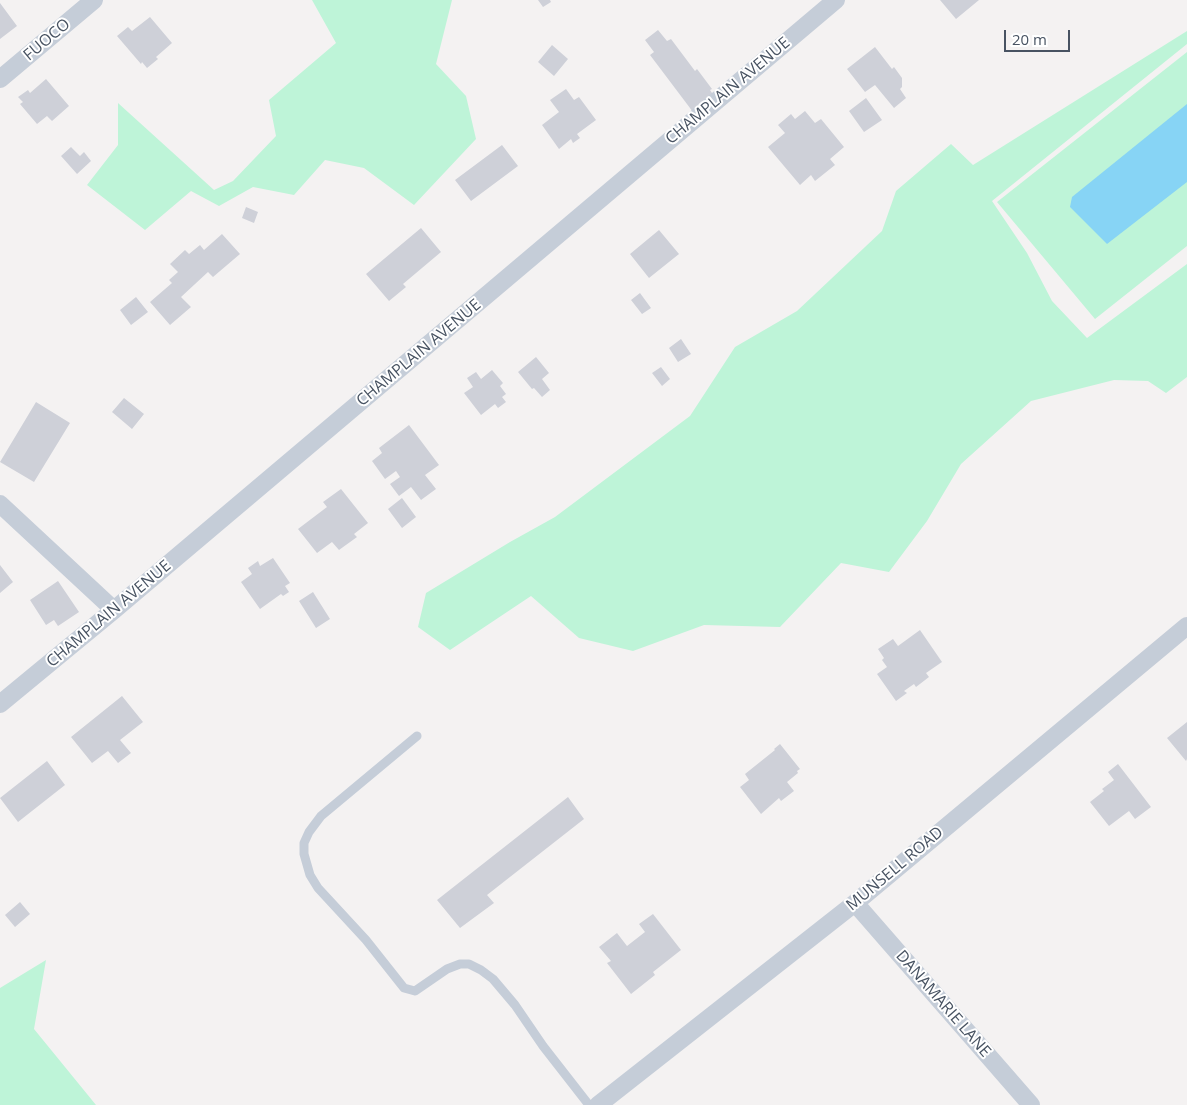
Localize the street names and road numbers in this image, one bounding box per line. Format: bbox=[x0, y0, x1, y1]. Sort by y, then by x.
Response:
street label: FUOCO bbox=[20, 15, 74, 65]
street label: CHAMPLAIN AVENUE bbox=[662, 33, 794, 149]
street label: CHAMPLAIN AVENUE bbox=[353, 295, 485, 411]
street label: CHAMPLAIN AVENUE bbox=[43, 556, 175, 672]
street label: MUNSELL ROAD bbox=[843, 823, 947, 915]
street label: DANAMARIE LANE bbox=[891, 947, 995, 1061]

